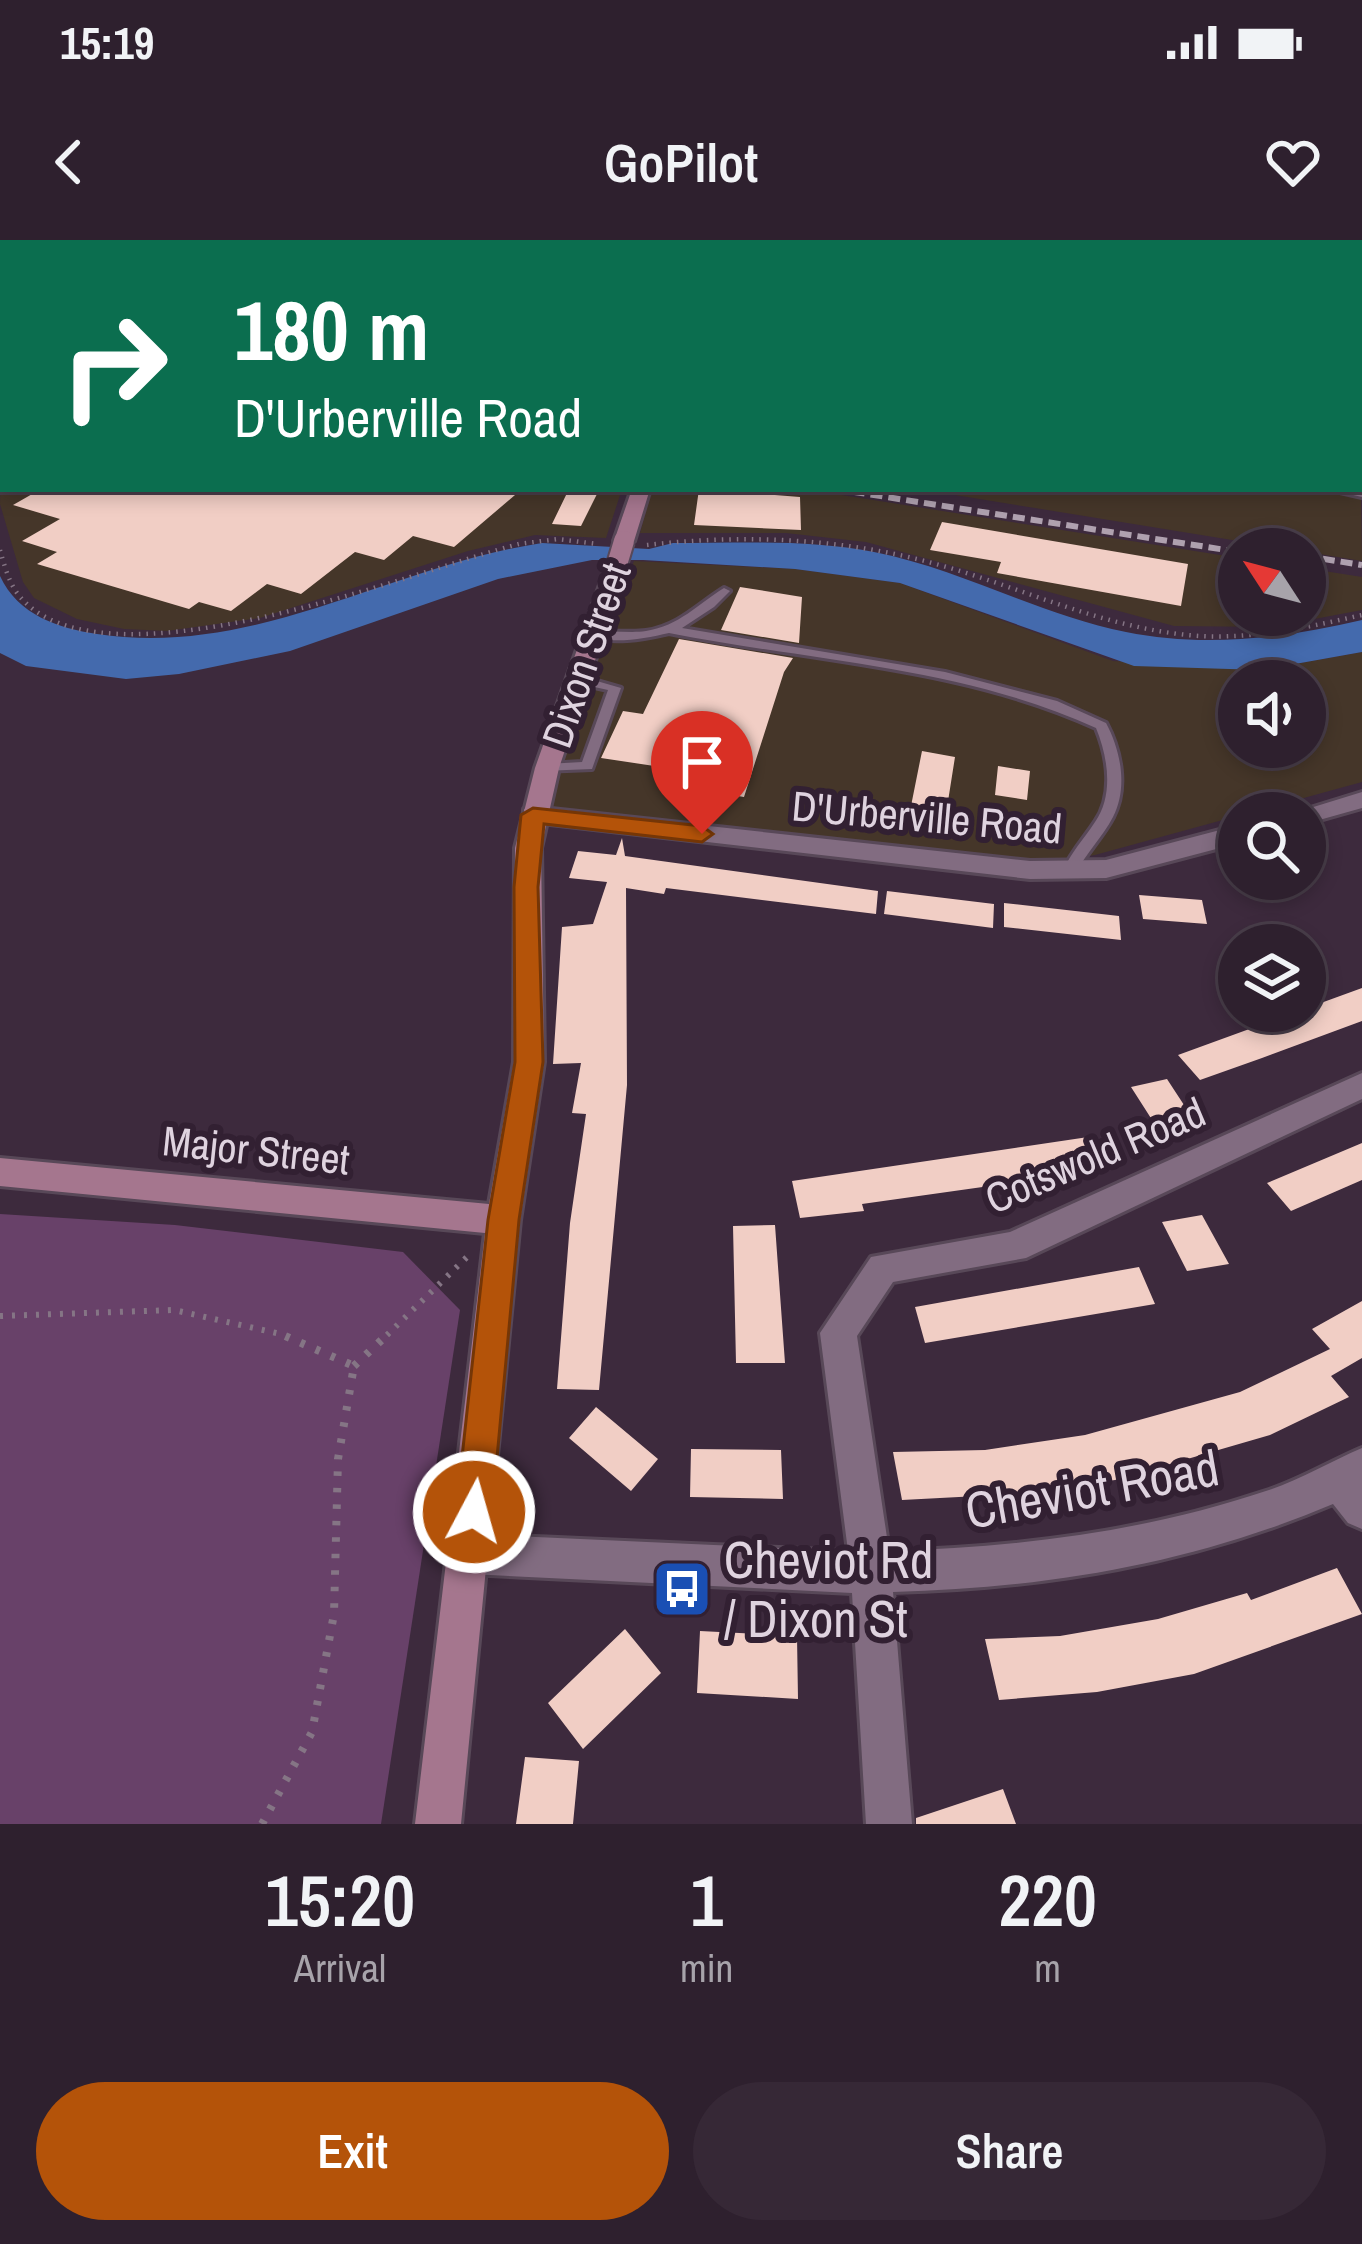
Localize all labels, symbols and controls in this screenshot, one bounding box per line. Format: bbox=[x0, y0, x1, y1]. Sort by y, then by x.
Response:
text: 15:19 bbox=[60, 12, 154, 73]
text: GoPilot bbox=[604, 126, 758, 199]
icon: back bbox=[36, 129, 102, 195]
icon: heart bbox=[1260, 129, 1326, 195]
text: 180 m bbox=[234, 273, 429, 386]
icon: right bbox=[36, 288, 192, 444]
text: D'Urberville Road bbox=[234, 381, 582, 454]
north arrow bbox=[1218, 528, 1326, 636]
map controls bbox=[1218, 528, 1326, 1032]
street label: Dixon Street bbox=[528, 555, 644, 755]
button: sound bbox=[1218, 660, 1326, 768]
pin bbox=[651, 711, 753, 834]
icon: arrive bbox=[669, 729, 735, 795]
street label: D'Urberville Road bbox=[790, 777, 1064, 857]
button: search bbox=[1218, 792, 1326, 900]
button: layers bbox=[1218, 924, 1326, 1032]
street label: Cotswold Road bbox=[977, 1084, 1213, 1226]
street label: Major Street bbox=[160, 1112, 352, 1188]
street label: Cheviot Road bbox=[960, 1432, 1224, 1545]
position arrow bbox=[411, 1449, 537, 1575]
place label: Cheviot Rd / Dixon St bbox=[724, 1525, 933, 1653]
bus stop icon: Cheviot Rd / Dixon St bbox=[651, 1558, 713, 1620]
text: 15:20 bbox=[265, 1851, 415, 1948]
text: 1 bbox=[690, 1851, 723, 1948]
text: 220 bbox=[998, 1851, 1097, 1948]
text: Arrival bbox=[294, 1942, 386, 1994]
text: min bbox=[680, 1942, 733, 1994]
text: m bbox=[1034, 1942, 1061, 1994]
button: Exit bbox=[36, 2082, 669, 2220]
button: Share bbox=[693, 2082, 1326, 2220]

